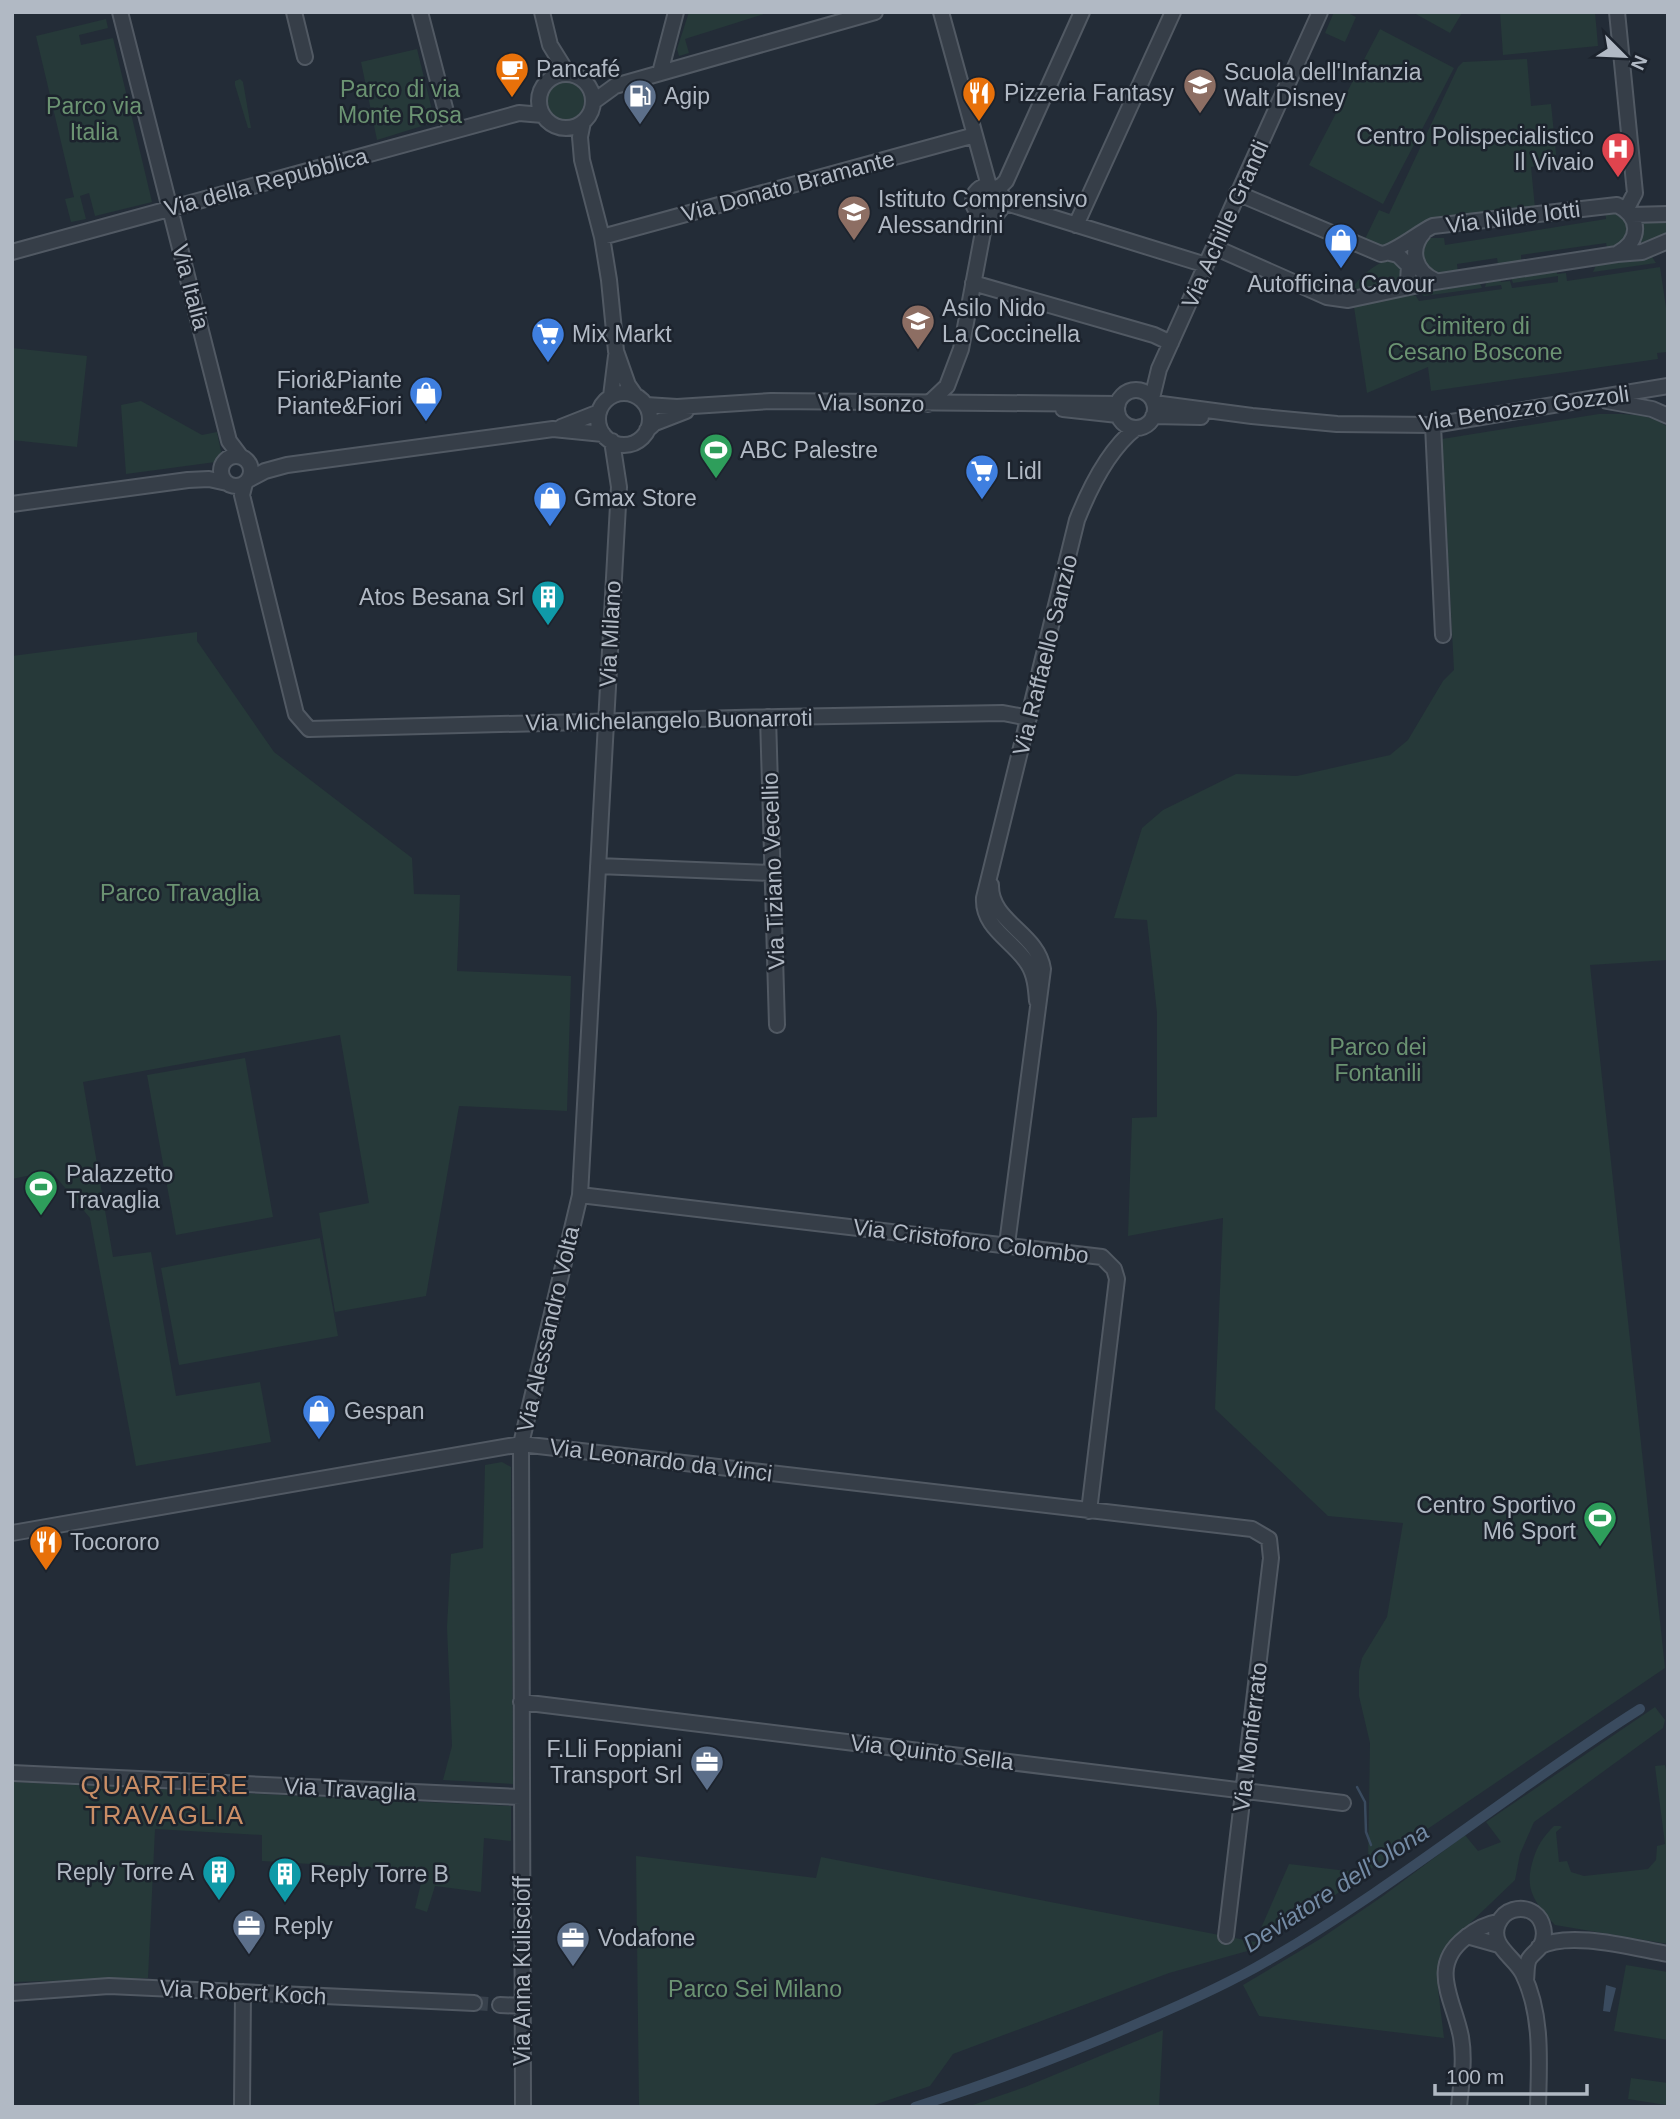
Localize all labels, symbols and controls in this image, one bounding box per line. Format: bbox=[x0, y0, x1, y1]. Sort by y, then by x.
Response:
north arrow bbox=[1589, 21, 1659, 91]
cafe icon: Pancafé bbox=[493, 50, 531, 99]
text: N bbox=[1627, 52, 1651, 73]
place label: Pancafé bbox=[536, 56, 620, 82]
place label: Scuola dell'Infanzia Walt Disney bbox=[1224, 59, 1422, 111]
school or university icon: Scuola dell'Infanzia Walt Disney bbox=[1181, 66, 1219, 115]
restaurant icon: Pizzeria Fantasy bbox=[960, 74, 998, 123]
park label: Parco di via Monte Rosa bbox=[338, 76, 462, 128]
fuel station icon: Agip bbox=[621, 77, 659, 126]
place label: Pizzeria Fantasy bbox=[1004, 80, 1175, 106]
place label: Agip bbox=[664, 83, 710, 109]
park label: Parco via Italia bbox=[46, 93, 142, 145]
place label: Centro Polispecialistico Il Vivaio bbox=[1356, 123, 1594, 175]
hospital icon: Centro Polispecialistico Il Vivaio bbox=[1599, 130, 1637, 179]
street label: Via Achille Grandi bbox=[1176, 136, 1274, 312]
street label: Via della Repubblica bbox=[162, 142, 371, 222]
street label: Via Donato Bramante bbox=[679, 145, 897, 227]
place label: Istituto Comprensivo Alessandrini bbox=[878, 186, 1088, 238]
school or university icon: Istituto Comprensivo Alessandrini bbox=[835, 193, 873, 242]
street label: Via Nilde Iotti bbox=[1444, 196, 1582, 238]
shop icon: Autofficina Cavour bbox=[1322, 221, 1360, 270]
street label: Via Italia bbox=[167, 241, 215, 333]
place label: Autofficina Cavour bbox=[1247, 271, 1435, 297]
place label: Asilo Nido La Coccinella bbox=[942, 295, 1080, 347]
school or university icon: Asilo Nido La Coccinella bbox=[899, 302, 937, 351]
park label: Cimitero di Cesano Boscone bbox=[1387, 313, 1563, 365]
supermarket icon: Mix Markt bbox=[529, 315, 567, 364]
place label: Mix Markt bbox=[572, 321, 672, 347]
place label: Fiori&Piante Piante&Fiori bbox=[277, 367, 402, 419]
shop icon: Fiori&Piante Piante&Fiori bbox=[407, 374, 445, 423]
street label: Via Benozzo Gozzoli bbox=[1417, 380, 1631, 436]
street label: Via Isonzo bbox=[817, 389, 925, 417]
sports icon: ABC Palestre bbox=[697, 431, 735, 480]
place label: ABC Palestre bbox=[740, 437, 878, 463]
supermarket icon: Lidl bbox=[963, 452, 1001, 501]
place label: Lidl bbox=[1006, 458, 1042, 484]
shop icon: Gmax Store bbox=[531, 479, 569, 528]
place label: Gmax Store bbox=[574, 485, 697, 511]
street label: Via Raffaello Sanzio bbox=[1007, 552, 1083, 758]
building icon: Atos Besana Srl bbox=[529, 578, 567, 627]
street label: Via Milano bbox=[594, 580, 626, 688]
place label: Atos Besana Srl bbox=[359, 584, 524, 610]
street label: Via Michelangelo Buonarroti bbox=[525, 704, 813, 736]
street label: Via Tiziano Vecellio bbox=[757, 772, 789, 970]
park label: Parco Travaglia bbox=[100, 880, 260, 906]
park label: Parco dei Fontanili bbox=[1329, 1034, 1427, 1086]
place label: Palazzetto Travaglia bbox=[66, 1161, 173, 1213]
sports icon: Palazzetto Travaglia bbox=[22, 1168, 60, 1217]
street label: Via Cristoforo Colombo bbox=[852, 1214, 1090, 1268]
street label: Via Alessandro Volta bbox=[512, 1223, 584, 1435]
shop icon: Gespan bbox=[300, 1392, 338, 1441]
place label: Gespan bbox=[344, 1398, 425, 1424]
street label: Via Leonardo da Vinci bbox=[548, 1433, 774, 1487]
place label: Centro Sportivo M6 Sport bbox=[1416, 1492, 1577, 1544]
sports icon: Centro Sportivo M6 Sport bbox=[1581, 1499, 1619, 1548]
restaurant icon: Tocororo bbox=[27, 1523, 65, 1572]
place label: Tocororo bbox=[70, 1529, 159, 1555]
street label: Via Monferrato bbox=[1228, 1661, 1272, 1813]
street label: Via Quinto Sella bbox=[849, 1729, 1015, 1775]
place label: F.Lli Foppiani Transport Srl bbox=[546, 1736, 682, 1788]
office icon: F.Lli Foppiani Transport Srl bbox=[688, 1743, 726, 1792]
district label: QUARTIERE TRAVAGLIA bbox=[80, 1770, 250, 1830]
street label: Via Travaglia bbox=[283, 1773, 417, 1805]
water label: Deviatore dell'Olona bbox=[1238, 1818, 1433, 1958]
building icon: Reply Torre A bbox=[200, 1853, 238, 1902]
building icon: Reply Torre B bbox=[266, 1855, 304, 1904]
place label: Reply Torre A bbox=[56, 1859, 195, 1885]
place label: Reply Torre B bbox=[310, 1861, 449, 1887]
street label: Via Anna Kuliscioff bbox=[509, 1876, 535, 2066]
office icon: Reply bbox=[230, 1907, 268, 1956]
place label: Reply bbox=[274, 1913, 333, 1939]
office icon: Vodafone bbox=[554, 1919, 592, 1968]
place label: Vodafone bbox=[598, 1925, 695, 1951]
street label: Via Robert Koch bbox=[159, 1975, 327, 2009]
park label: Parco Sei Milano bbox=[668, 1976, 842, 2002]
scale bar bbox=[1435, 2052, 1587, 2096]
text: 100 m bbox=[1446, 2065, 1504, 2088]

